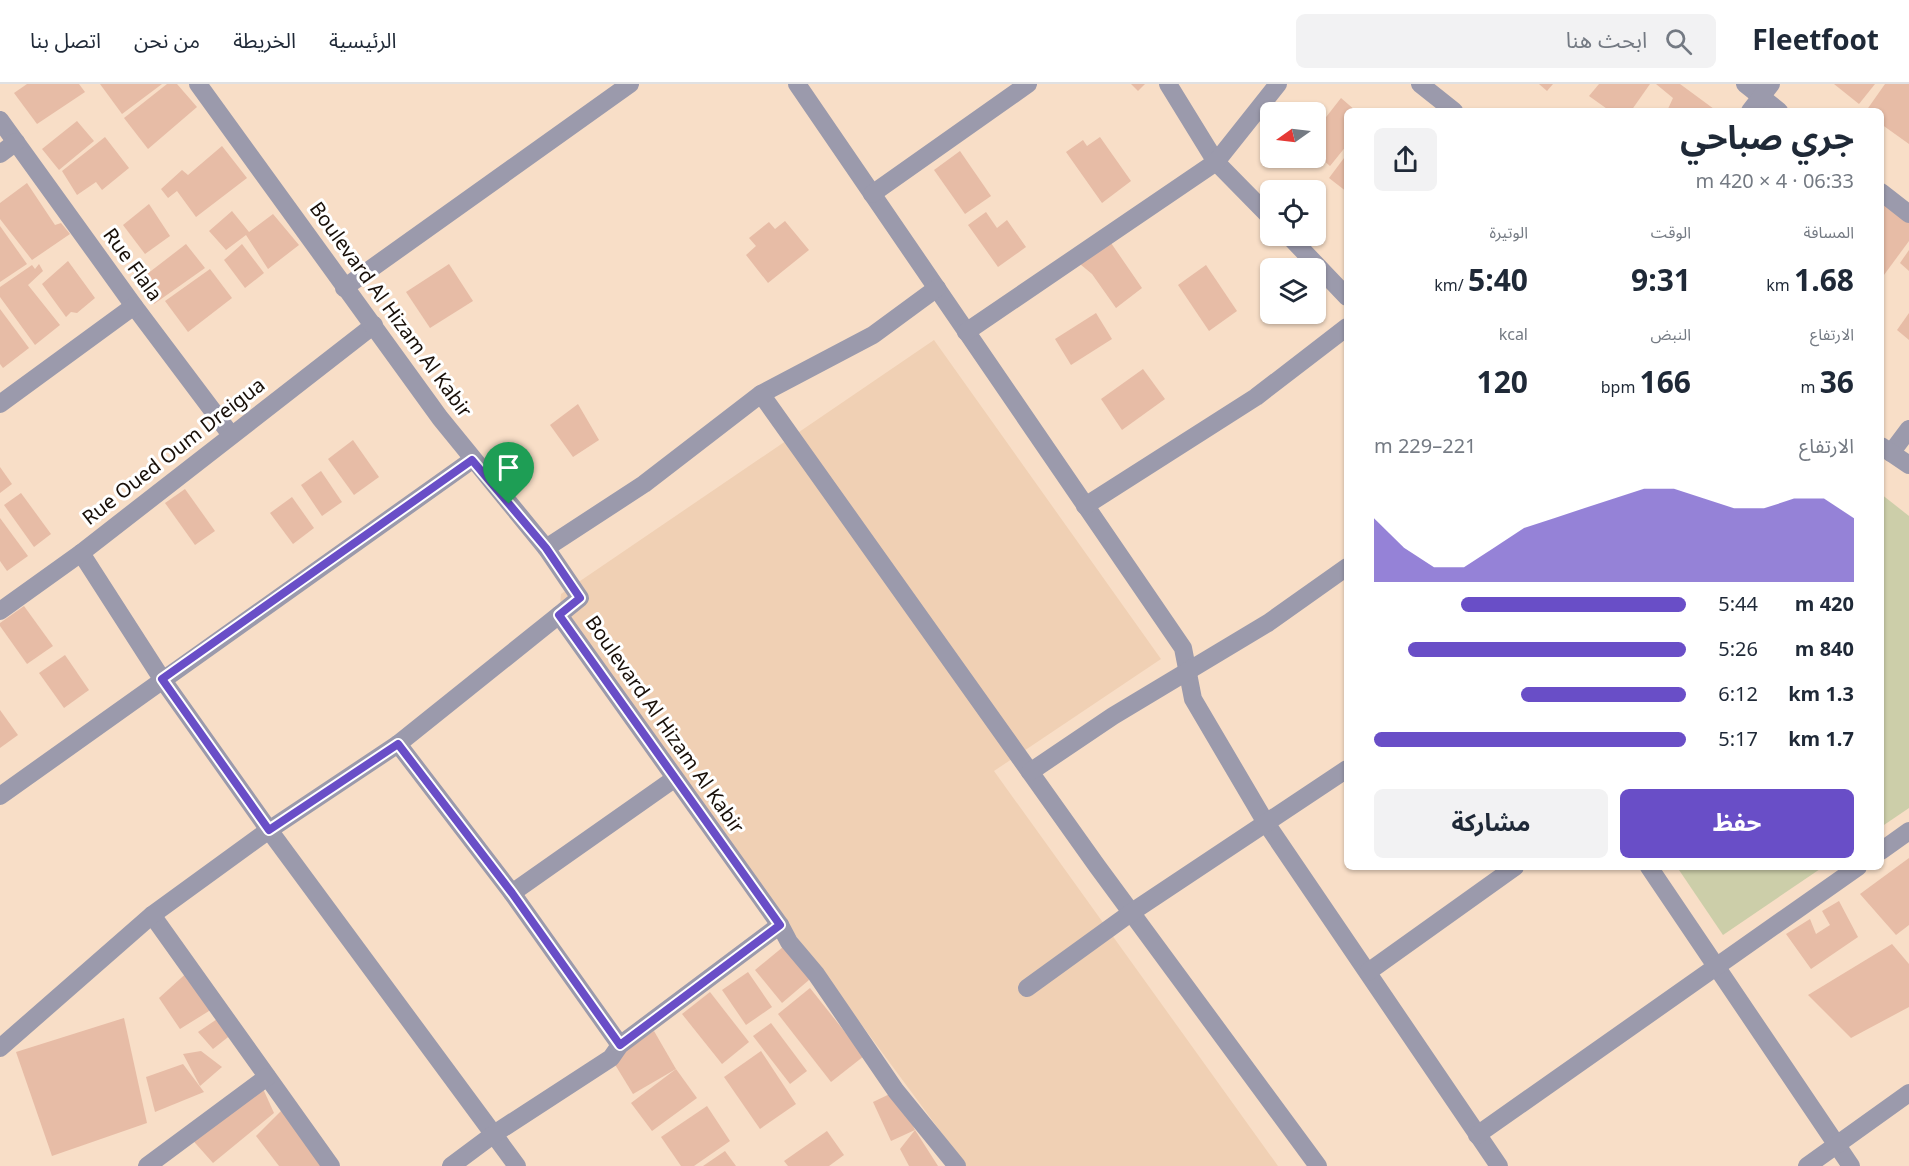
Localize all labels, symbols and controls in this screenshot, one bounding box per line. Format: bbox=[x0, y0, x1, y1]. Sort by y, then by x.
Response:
text: Fleetfoot bbox=[1752, 12, 1879, 71]
search box bbox=[1296, 14, 1716, 68]
text: ابحث هنا bbox=[1566, 18, 1647, 64]
text: اتصل بنا bbox=[30, 19, 101, 63]
text: من نحن bbox=[134, 19, 200, 63]
text: الخريطة bbox=[233, 19, 296, 63]
text: الرئيسية bbox=[329, 19, 397, 63]
icon: search bbox=[1662, 25, 1695, 58]
north arrow bbox=[1260, 102, 1326, 168]
map controls bbox=[1260, 102, 1326, 324]
text: جري صباحي bbox=[1680, 104, 1854, 173]
button: share bbox=[1374, 128, 1437, 191]
text: 06:33 · 4 × 420 m bbox=[1696, 161, 1854, 203]
button: locate bbox=[1260, 180, 1326, 246]
street label: Boulevard Al Hizam Al Kabir bbox=[296, 192, 484, 428]
text: الوتيرة bbox=[1490, 216, 1528, 250]
text: الوقت bbox=[1651, 216, 1691, 250]
text: المسافة bbox=[1804, 216, 1854, 250]
street label: Rue Flala bbox=[90, 219, 174, 311]
text: 5:40 bbox=[1468, 250, 1528, 313]
text: 9:31 bbox=[1631, 250, 1691, 313]
text: 1.68 bbox=[1794, 250, 1854, 313]
button: layers bbox=[1260, 258, 1326, 324]
text: /km bbox=[1434, 269, 1468, 303]
text: km bbox=[1766, 269, 1794, 303]
text: kcal bbox=[1499, 318, 1528, 352]
text: النبض bbox=[1650, 318, 1691, 352]
text: الارتفاع bbox=[1810, 318, 1854, 352]
text: 120 bbox=[1477, 352, 1528, 415]
text: 166 bbox=[1640, 352, 1691, 415]
text: 36 bbox=[1820, 352, 1854, 415]
street label: Rue Oued Oum Dreigua bbox=[73, 366, 275, 538]
text: bpm bbox=[1601, 371, 1640, 405]
text: m bbox=[1801, 371, 1820, 405]
text: 221–229 m bbox=[1374, 426, 1477, 468]
text: الارتفاع bbox=[1799, 426, 1854, 468]
pin bbox=[483, 442, 534, 504]
icon: arrive bbox=[492, 451, 525, 484]
text: 5:44 bbox=[1718, 584, 1758, 626]
text: 420 m bbox=[1795, 584, 1854, 626]
street label: Boulevard Al Hizam Al Kabir bbox=[572, 606, 756, 844]
text: 5:26 bbox=[1718, 629, 1758, 671]
text: 840 m bbox=[1795, 629, 1854, 671]
text: 6:12 bbox=[1718, 674, 1758, 716]
text: 1.3 km bbox=[1788, 674, 1854, 716]
text: 5:17 bbox=[1718, 719, 1758, 761]
text: 1.7 km bbox=[1788, 719, 1854, 761]
button: مشاركة bbox=[1374, 789, 1608, 858]
button: حفظ bbox=[1620, 789, 1854, 858]

